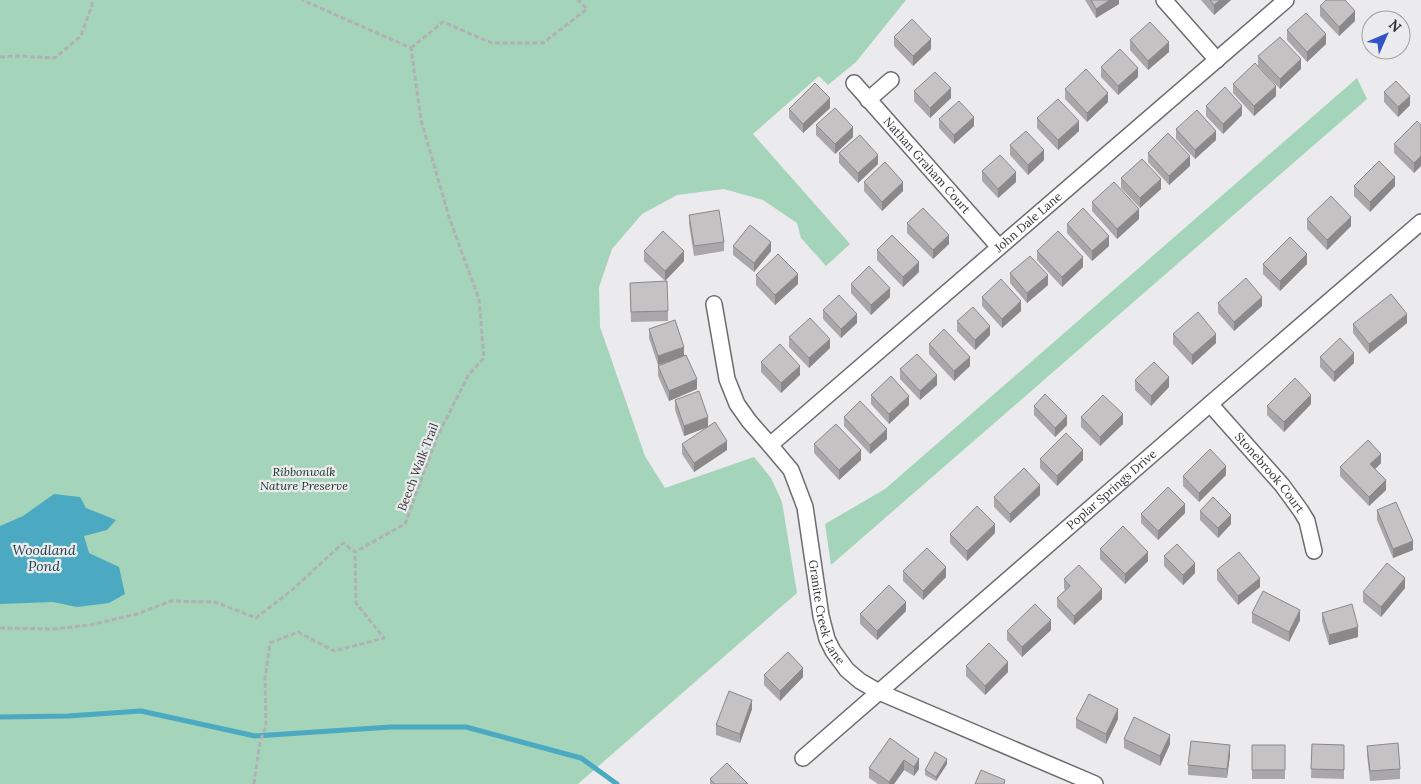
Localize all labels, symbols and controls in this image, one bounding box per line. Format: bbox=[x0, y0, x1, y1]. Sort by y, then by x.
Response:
north arrow bbox=[1361, 10, 1411, 60]
text: N bbox=[1385, 16, 1406, 36]
street label: Nathan Graham Court bbox=[881, 114, 974, 217]
street label: John Dale Lane bbox=[990, 188, 1065, 256]
street label: Beech Walk Trail bbox=[394, 421, 441, 513]
street label: Stonebrook Court bbox=[1232, 429, 1308, 516]
street label: Poplar Springs Drive bbox=[1063, 446, 1160, 532]
park label: Ribbonwalk Nature Preserve bbox=[260, 464, 348, 493]
water label: Woodland Pond bbox=[12, 541, 76, 575]
street label: Granite Creek Lane bbox=[806, 559, 849, 668]

